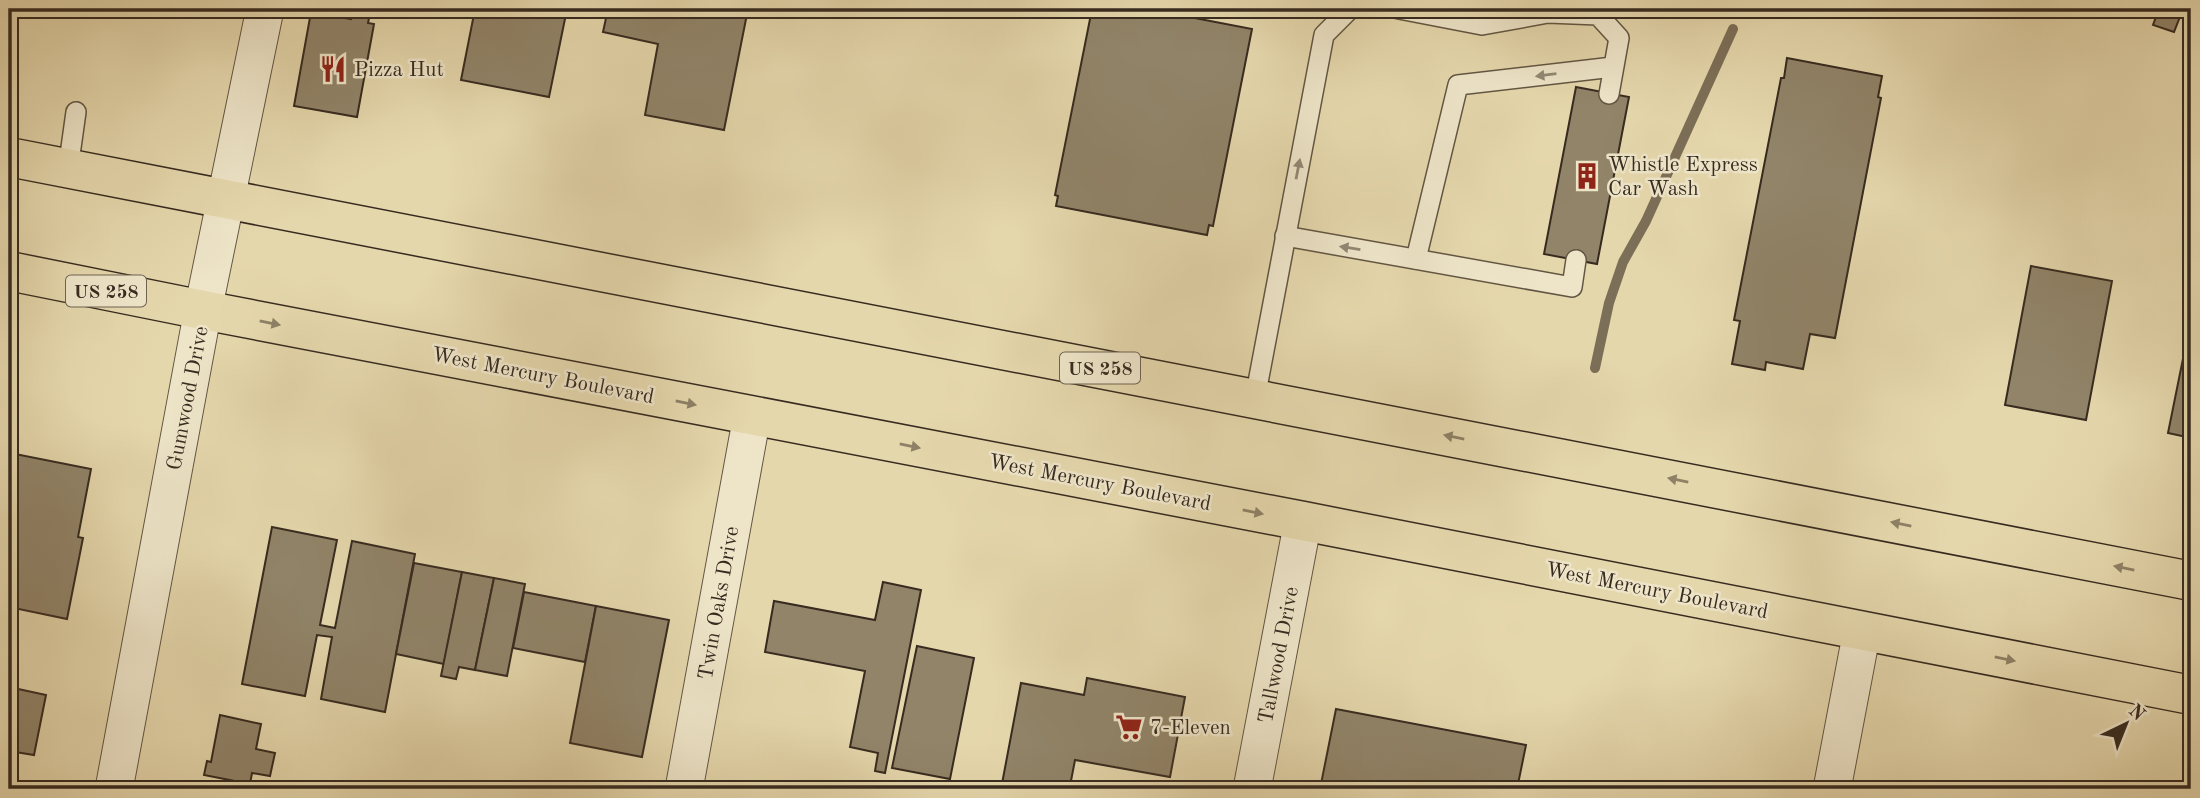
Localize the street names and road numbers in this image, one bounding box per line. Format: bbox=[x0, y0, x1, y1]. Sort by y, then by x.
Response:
road number: US 258 bbox=[66, 276, 146, 306]
street label: Gumwood Drive bbox=[164, 324, 213, 472]
street label: West Mercury Boulevard bbox=[430, 345, 656, 408]
road number: US 258 bbox=[1060, 352, 1140, 384]
street label: West Mercury Boulevard bbox=[987, 452, 1213, 515]
street label: Twin Oaks Drive bbox=[696, 525, 743, 682]
street label: West Mercury Boulevard bbox=[1544, 560, 1770, 623]
street label: Tallwood Drive bbox=[1256, 585, 1303, 726]

